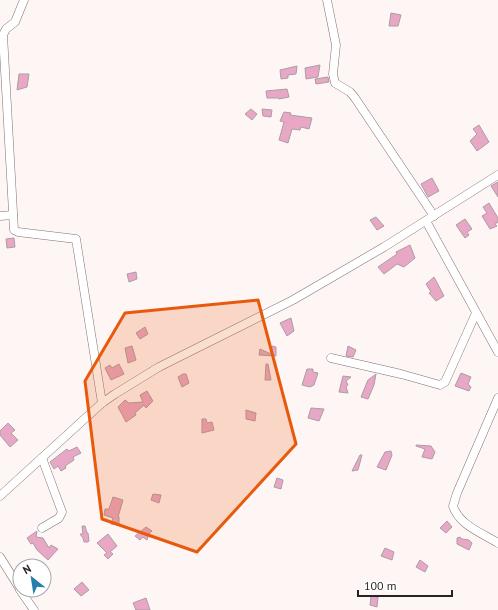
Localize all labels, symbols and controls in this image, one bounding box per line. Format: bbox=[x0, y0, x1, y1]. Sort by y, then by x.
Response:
north arrow bbox=[12, 558, 52, 598]
text: N bbox=[20, 561, 34, 577]
scale bar bbox=[358, 572, 452, 598]
text: 100 m bbox=[364, 578, 397, 593]

